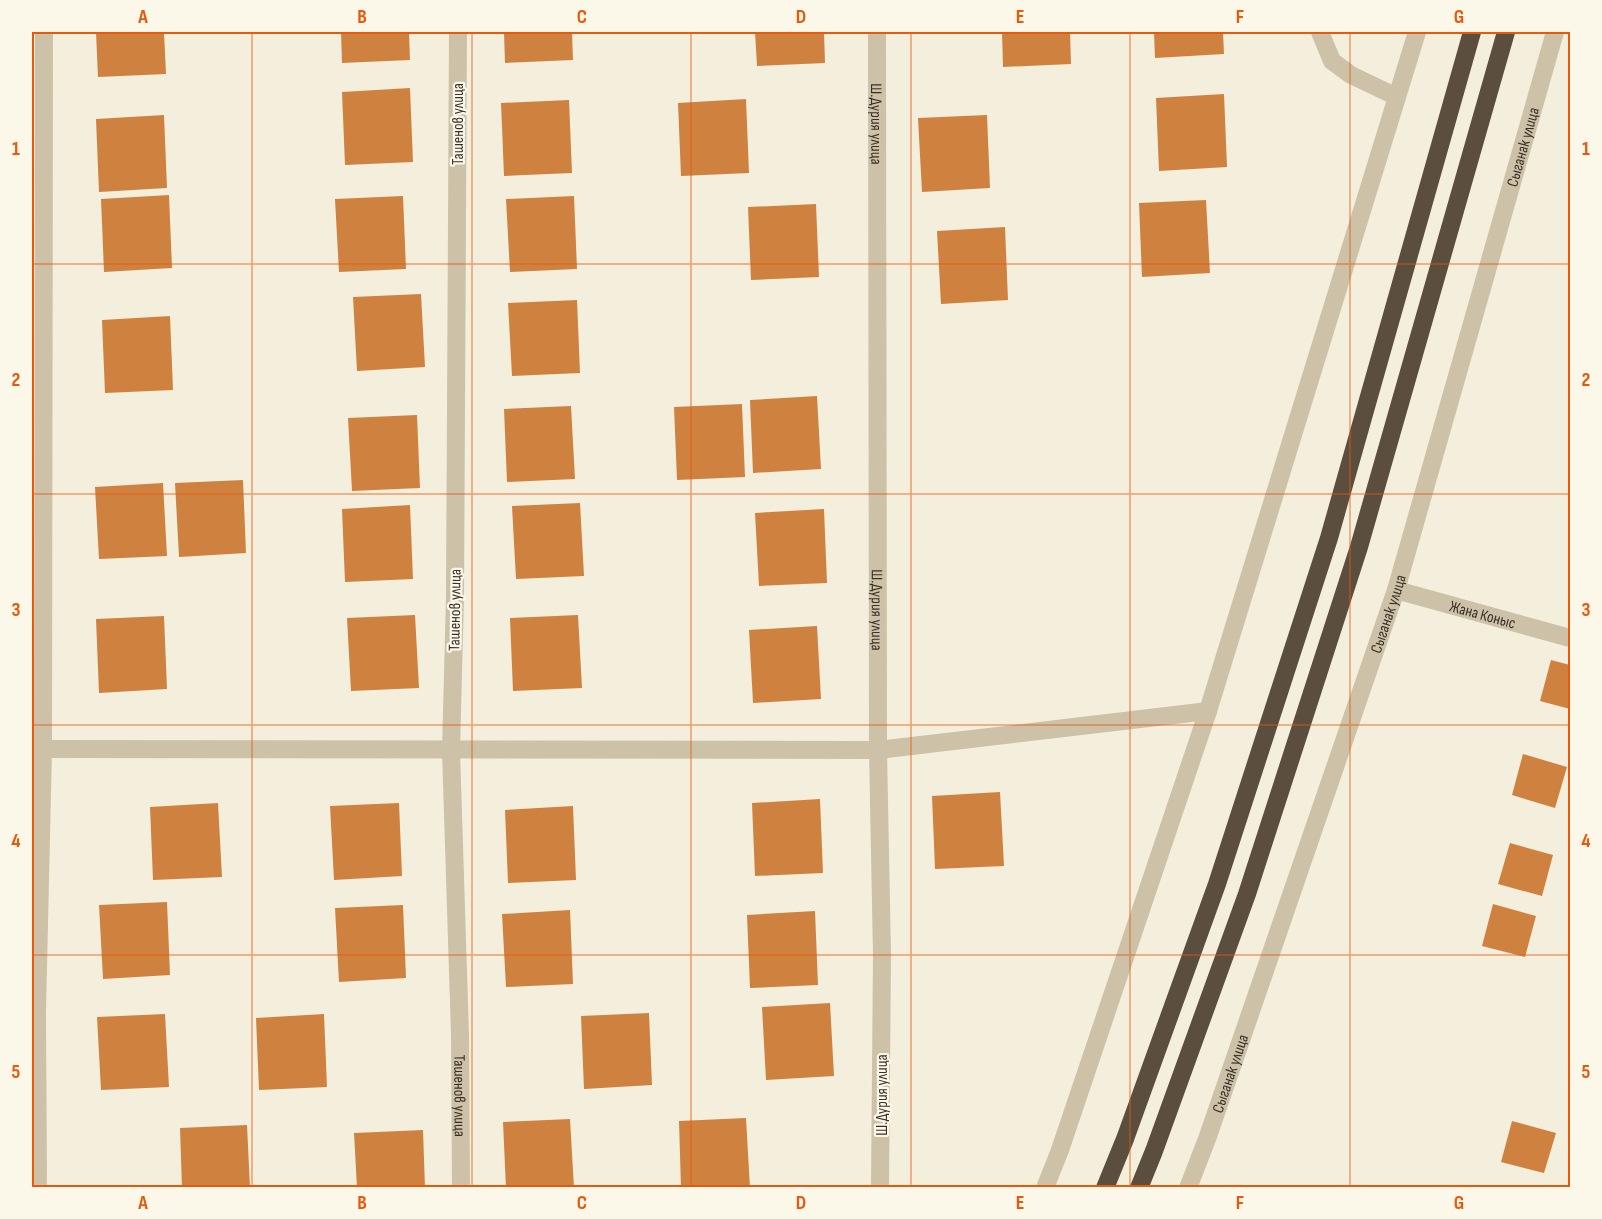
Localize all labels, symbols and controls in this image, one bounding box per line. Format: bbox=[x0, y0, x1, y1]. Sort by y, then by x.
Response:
text: A bbox=[137, 5, 148, 29]
text: B bbox=[357, 5, 367, 29]
text: C bbox=[577, 5, 587, 29]
text: D bbox=[796, 5, 806, 29]
text: E bbox=[1016, 5, 1024, 29]
text: F bbox=[1236, 5, 1244, 29]
text: G bbox=[1454, 5, 1464, 29]
street label: Ташенов улица bbox=[449, 83, 468, 165]
street label: Ш.Дурия улица bbox=[866, 83, 885, 165]
street label: Сыганак улица bbox=[1503, 105, 1544, 189]
text: 1 bbox=[12, 137, 20, 161]
text: 1 bbox=[1582, 137, 1590, 161]
text: 2 bbox=[12, 368, 20, 392]
text: 2 bbox=[1582, 368, 1590, 392]
street label: Ташенов улица bbox=[445, 569, 466, 651]
street label: Ш.Дурия улица bbox=[867, 569, 886, 651]
street label: Сыганак улица bbox=[1367, 573, 1411, 656]
street label: Жана Коныс bbox=[1447, 597, 1518, 634]
text: 3 bbox=[12, 598, 21, 622]
text: 3 bbox=[1582, 598, 1591, 622]
text: 4 bbox=[11, 829, 21, 853]
text: 4 bbox=[1581, 829, 1591, 853]
street label: Сыганак улица bbox=[1209, 1032, 1253, 1116]
street label: Ш.Дурия улица bbox=[873, 1054, 892, 1136]
street label: Ташенов улица bbox=[449, 1055, 469, 1137]
text: 5 bbox=[12, 1060, 21, 1084]
text: 5 bbox=[1582, 1060, 1591, 1084]
text: A bbox=[137, 1191, 148, 1215]
text: B bbox=[357, 1191, 367, 1215]
text: C bbox=[577, 1191, 587, 1215]
text: D bbox=[796, 1191, 806, 1215]
text: E bbox=[1016, 1191, 1024, 1215]
text: F bbox=[1236, 1191, 1244, 1215]
text: G bbox=[1454, 1191, 1464, 1215]

